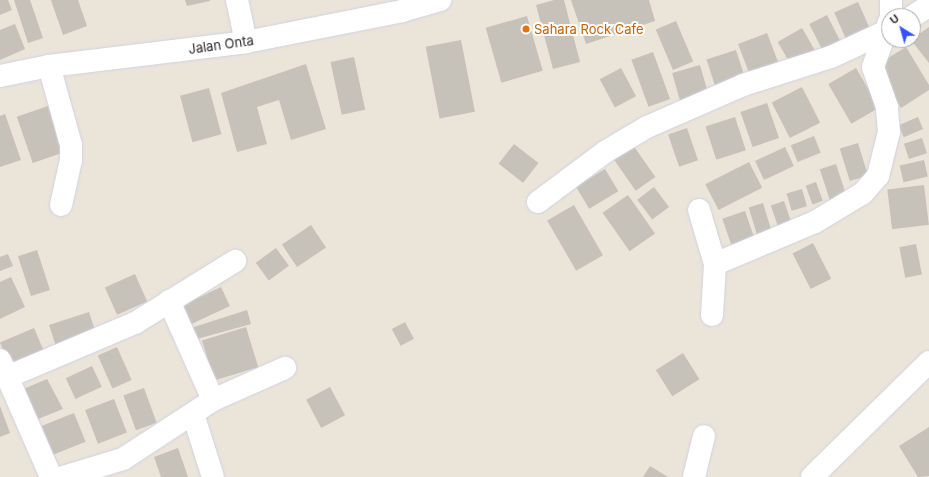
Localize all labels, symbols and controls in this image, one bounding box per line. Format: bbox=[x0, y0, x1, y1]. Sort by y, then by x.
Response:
north arrow bbox=[881, 8, 921, 48]
text: U bbox=[887, 11, 902, 27]
place label: Sahara Rock Cafe bbox=[534, 21, 643, 37]
marker: Sahara Rock Cafe bbox=[521, 24, 531, 34]
street label: Jalan Onta bbox=[187, 33, 255, 57]

